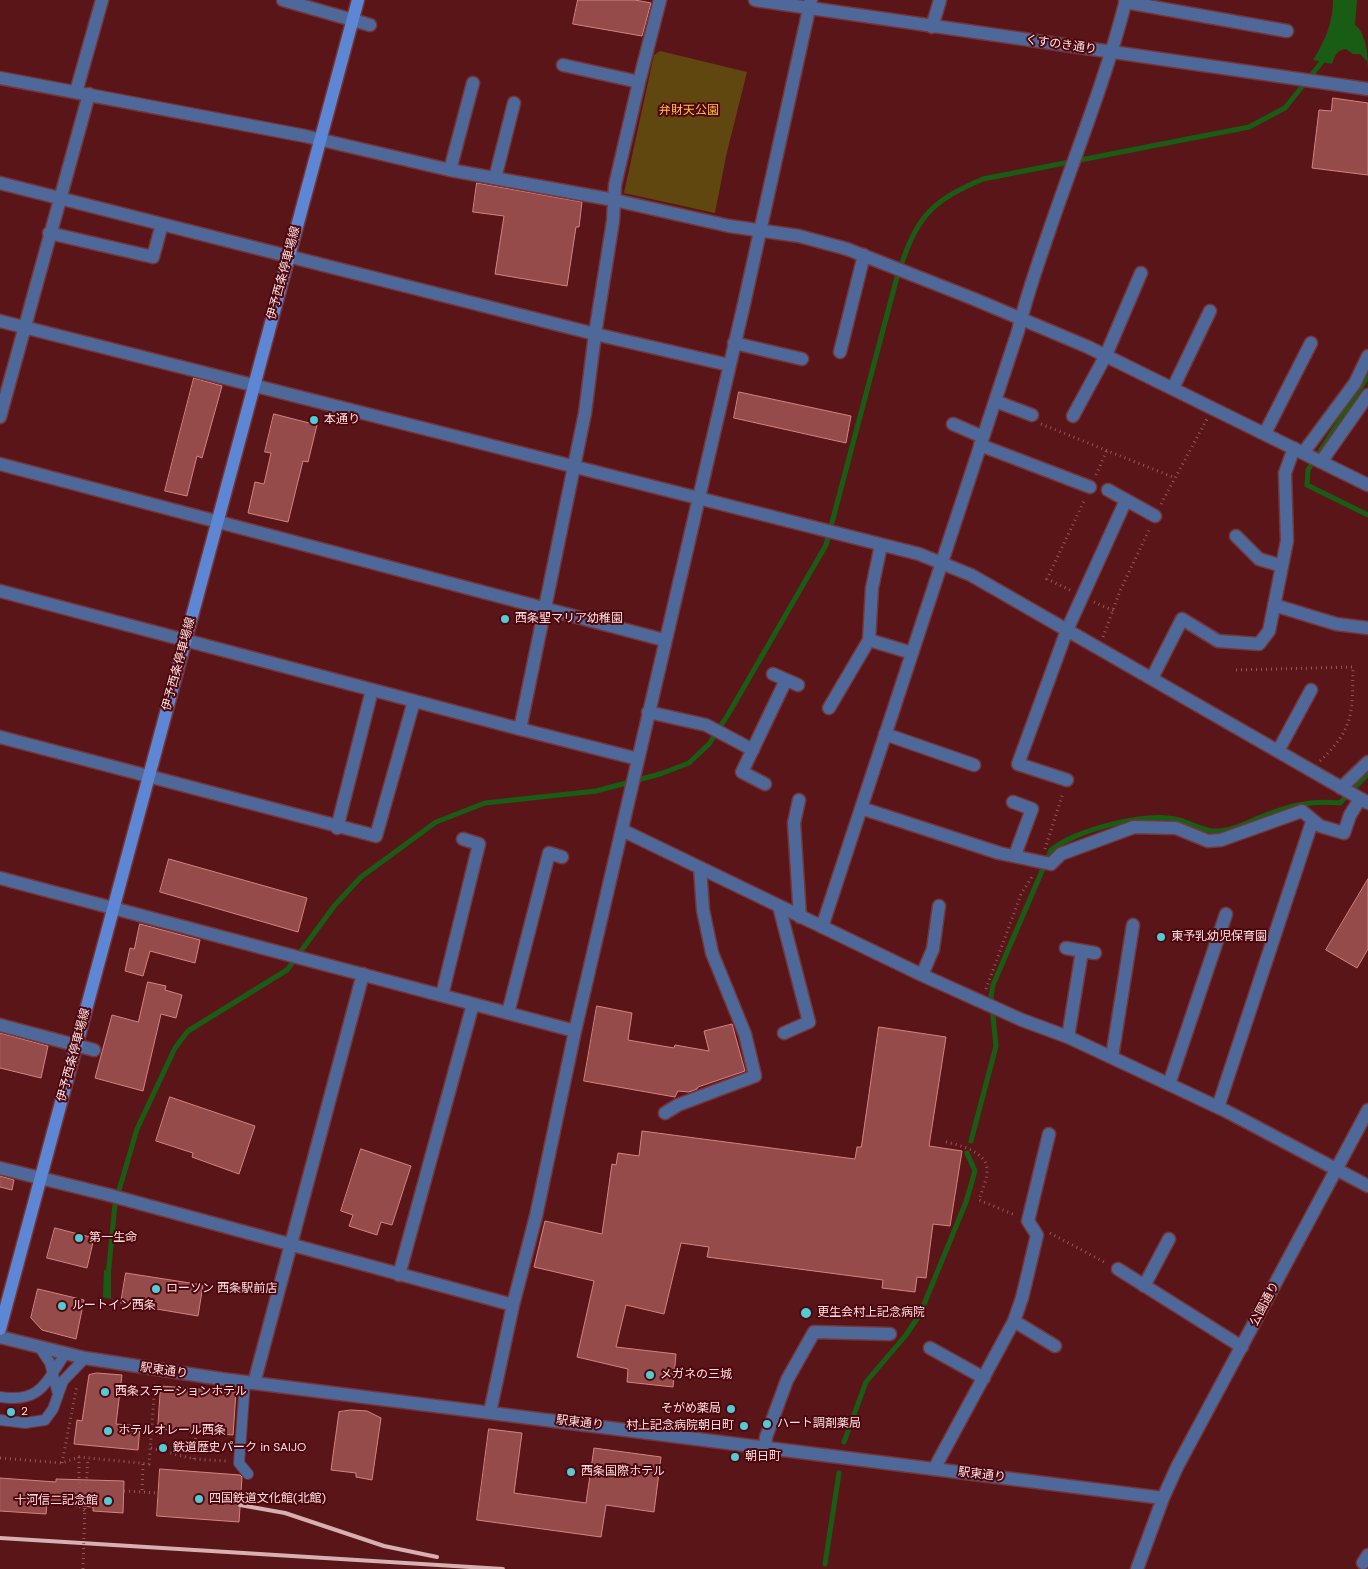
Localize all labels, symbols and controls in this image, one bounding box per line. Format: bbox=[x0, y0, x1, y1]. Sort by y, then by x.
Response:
street label: くすのき通り bbox=[1024, 33, 1098, 57]
park label: 弁財天公園 bbox=[659, 104, 719, 118]
street label: 伊予西条停車場線 bbox=[265, 225, 303, 321]
place label: 本通り bbox=[324, 413, 360, 427]
marker: 本通り bbox=[308, 414, 320, 426]
place label: 西条聖マリア幼稚園 bbox=[515, 612, 623, 626]
marker: 西条聖マリア幼稚園 bbox=[499, 613, 511, 625]
street label: 伊予西条停車場線 bbox=[160, 616, 198, 712]
place label: 東予乳幼児保育園 bbox=[1171, 930, 1267, 944]
marker: 東予乳幼児保育園 bbox=[1155, 931, 1167, 943]
street label: 伊予西条停車場線 bbox=[55, 1007, 93, 1103]
place label: 第一生命 bbox=[89, 1231, 137, 1245]
marker: 第一生命 bbox=[73, 1232, 85, 1244]
street label: 公園通り bbox=[1247, 1279, 1283, 1329]
place label: ローソン 西条駅前店 bbox=[166, 1282, 277, 1296]
marker: ローソン 西条駅前店 bbox=[150, 1283, 162, 1295]
place label: ルートイン西条 bbox=[72, 1299, 156, 1313]
marker: ルートイン西条 bbox=[56, 1300, 68, 1312]
marker: 更生会村上記念病院 bbox=[799, 1306, 813, 1320]
place label: 更生会村上記念病院 bbox=[817, 1306, 925, 1320]
street label: 駅東通り bbox=[139, 1361, 189, 1381]
place label: メガネの三城 bbox=[660, 1368, 732, 1382]
marker: メガネの三城 bbox=[644, 1369, 656, 1381]
place label: 西条ステーションホテル bbox=[115, 1385, 247, 1399]
marker: 西条ステーションホテル bbox=[99, 1386, 111, 1398]
place label: そがめ薬局 bbox=[661, 1402, 721, 1416]
marker: そがめ薬局 bbox=[725, 1403, 737, 1415]
place label: 2 bbox=[21, 1405, 28, 1419]
marker: 2 bbox=[5, 1406, 17, 1418]
street label: 駅東通り bbox=[555, 1413, 605, 1433]
place label: ハート調剤薬局 bbox=[777, 1417, 861, 1431]
marker: ハート調剤薬局 bbox=[761, 1418, 773, 1430]
place label: 村上記念病院朝日町 bbox=[626, 1419, 734, 1433]
marker: 村上記念病院朝日町 bbox=[738, 1420, 750, 1432]
place label: ホテルオレール西条 bbox=[118, 1424, 226, 1438]
marker: ホテルオレール西条 bbox=[102, 1425, 114, 1437]
place label: 鉄道歴史パーク in SAIJO bbox=[173, 1441, 306, 1455]
marker: 鉄道歴史パーク in SAIJO bbox=[157, 1442, 169, 1454]
place label: 朝日町 bbox=[745, 1450, 781, 1464]
marker: 朝日町 bbox=[729, 1451, 741, 1463]
place label: 西条国際ホテル bbox=[581, 1465, 665, 1479]
street label: 駅東通り bbox=[957, 1465, 1007, 1485]
marker: 西条国際ホテル bbox=[565, 1466, 577, 1478]
place label: 四国鉄道文化館(北館) bbox=[209, 1492, 326, 1506]
marker: 四国鉄道文化館(北館) bbox=[193, 1493, 205, 1505]
place label: 十河信二記念館 bbox=[14, 1494, 98, 1508]
marker: 十河信二記念館 bbox=[102, 1495, 114, 1507]

